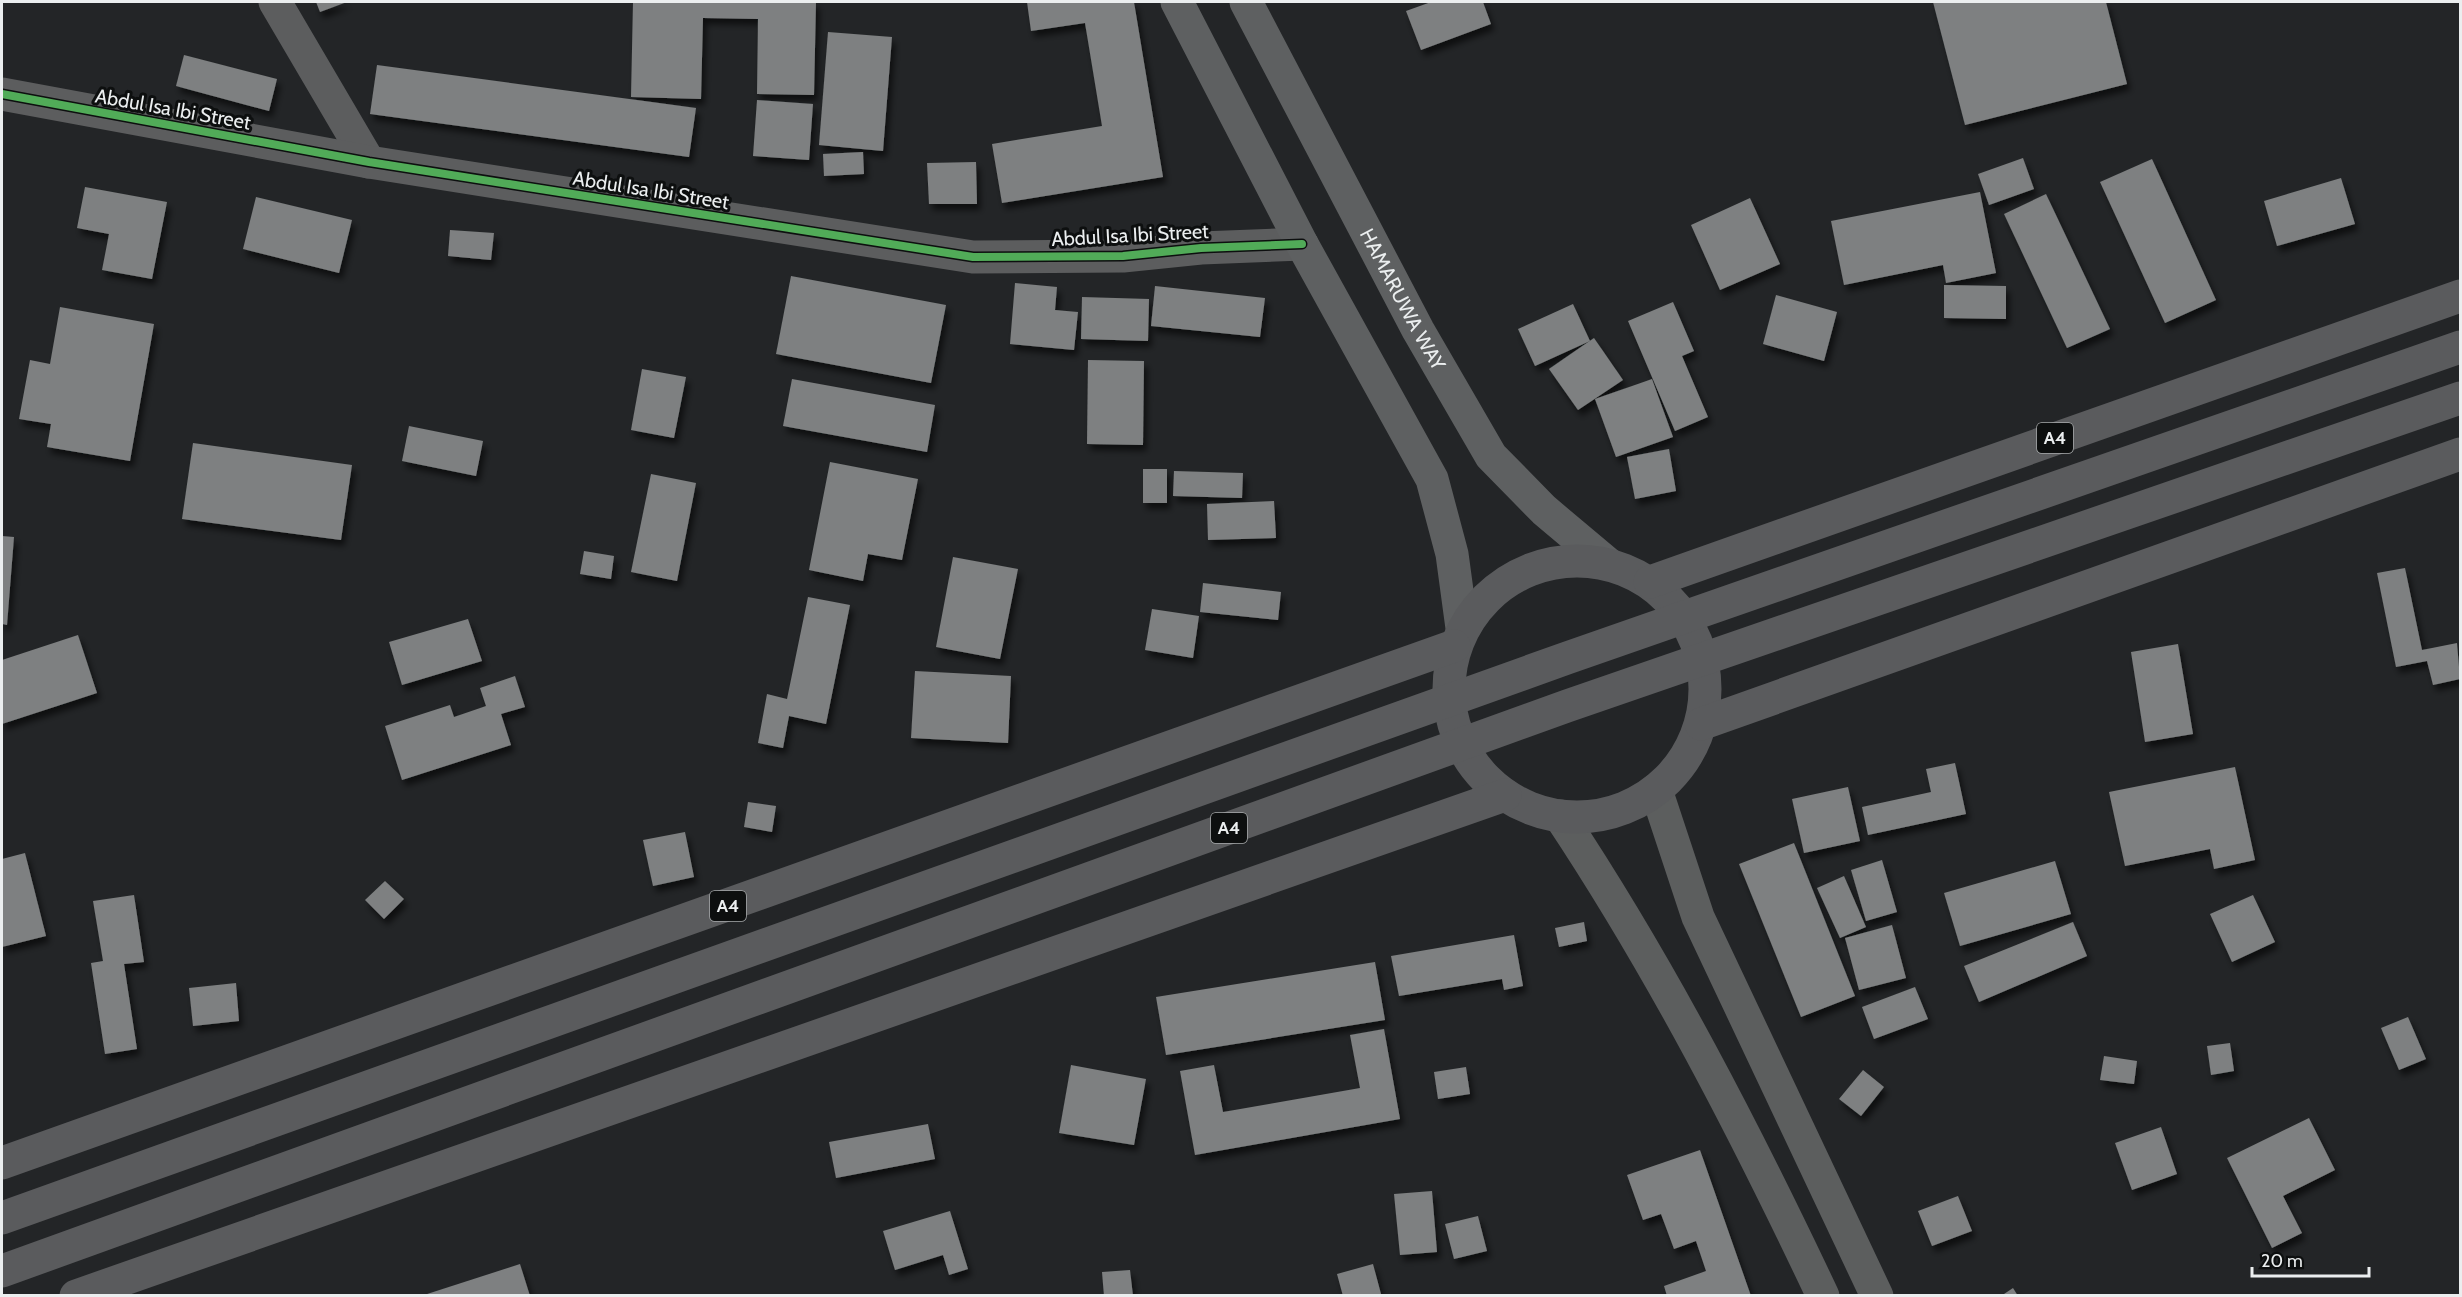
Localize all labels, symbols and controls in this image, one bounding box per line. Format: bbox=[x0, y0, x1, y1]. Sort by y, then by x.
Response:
street label: Abdul Isa Ibi Street bbox=[93, 83, 253, 135]
street label: Abdul Isa Ibi Street bbox=[571, 166, 731, 214]
street label: Abdul Isa Ibi Street bbox=[1051, 219, 1210, 251]
street label: HAMARUWA WAY bbox=[1355, 224, 1451, 375]
road number: A4 bbox=[2037, 423, 2073, 453]
road number: A4 bbox=[1211, 813, 1247, 843]
road number: A4 bbox=[710, 891, 746, 921]
scale bar bbox=[2252, 1240, 2369, 1278]
text: 20 m bbox=[2261, 1250, 2303, 1272]

